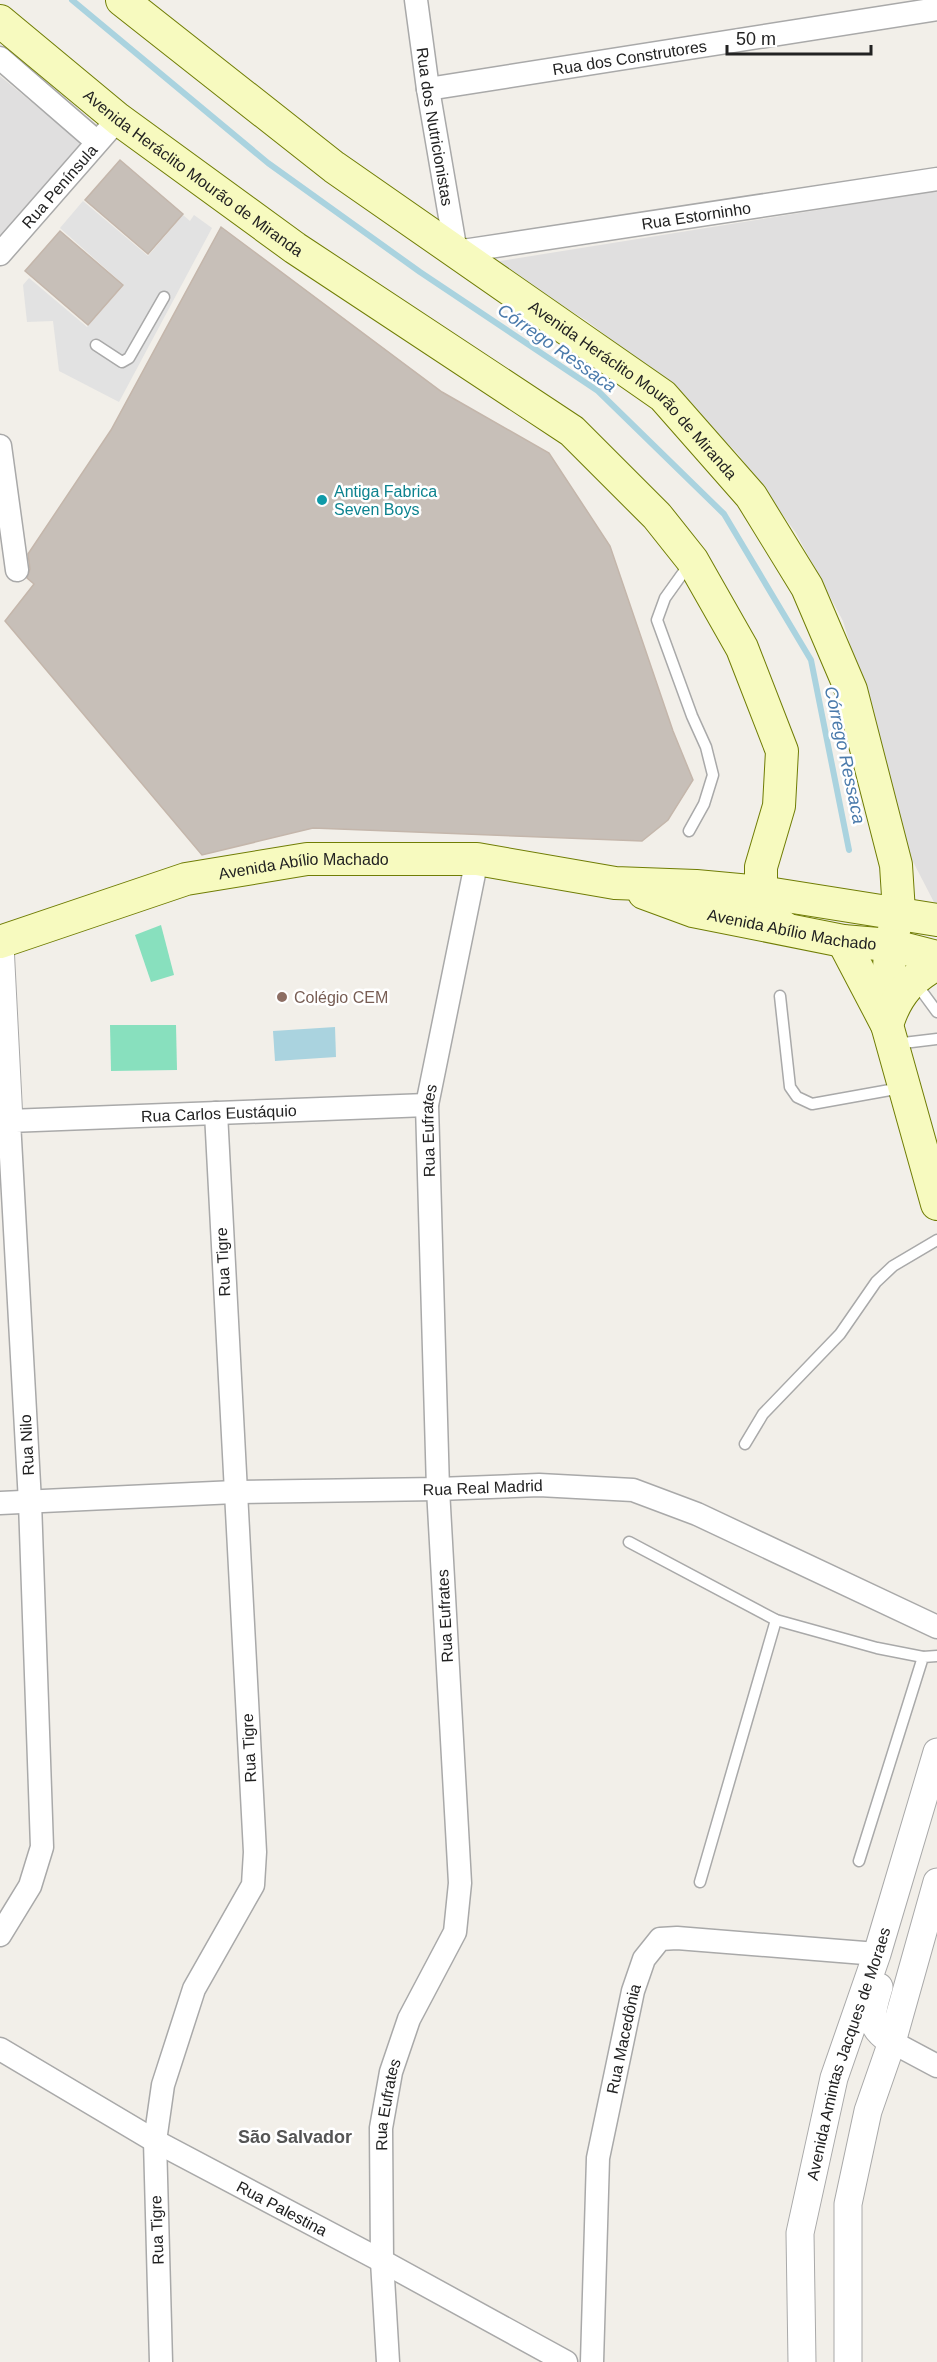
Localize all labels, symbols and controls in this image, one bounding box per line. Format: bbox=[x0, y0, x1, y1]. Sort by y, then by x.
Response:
scale bar bbox=[727, 18, 871, 56]
text: 50 m bbox=[736, 29, 776, 49]
street label: Rua dos Construtores bbox=[551, 37, 708, 78]
street label: Rua dos Nutricionistas bbox=[414, 46, 456, 207]
street label: Avenida Heráclito Mourão de Miranda bbox=[81, 86, 306, 259]
street label: Rua Península bbox=[18, 141, 100, 231]
street label: Rua Estorninho bbox=[640, 199, 752, 232]
street label: Avenida Heráclito Mourão de Miranda bbox=[526, 297, 740, 482]
water label: Córrego Ressaca bbox=[494, 300, 620, 396]
place label: Antiga Fabrica Seven Boys bbox=[334, 483, 437, 518]
marker: Antiga Fabrica Seven Boys bbox=[315, 493, 329, 507]
water label: Córrego Ressaca bbox=[821, 684, 869, 826]
street label: Avenida Abílio Machado bbox=[217, 851, 389, 882]
street label: Avenida Abílio Machado bbox=[706, 906, 877, 952]
place label: Colégio CEM bbox=[294, 989, 388, 1006]
marker: Colégio CEM bbox=[275, 990, 289, 1004]
street label: Rua Eufrates bbox=[419, 1082, 440, 1177]
street label: Rua Carlos Eustáquio bbox=[141, 1101, 297, 1124]
street label: Rua Tigre bbox=[213, 1227, 233, 1297]
street label: Rua Nilo bbox=[17, 1414, 37, 1476]
street label: Rua Real Madrid bbox=[423, 1476, 543, 1498]
street label: Rua Eufrates bbox=[434, 1569, 456, 1663]
street label: Rua Tigre bbox=[239, 1713, 259, 1783]
street label: Avenida Amintas Jacques de Moraes bbox=[803, 1925, 893, 2182]
street label: Rua Macedônia bbox=[603, 1981, 643, 2095]
street label: Rua Eufrates bbox=[372, 2056, 403, 2151]
district label: São Salvador bbox=[238, 2127, 352, 2147]
street label: Rua Palestina bbox=[234, 2177, 330, 2239]
street label: Rua Tigre bbox=[147, 2195, 167, 2265]

